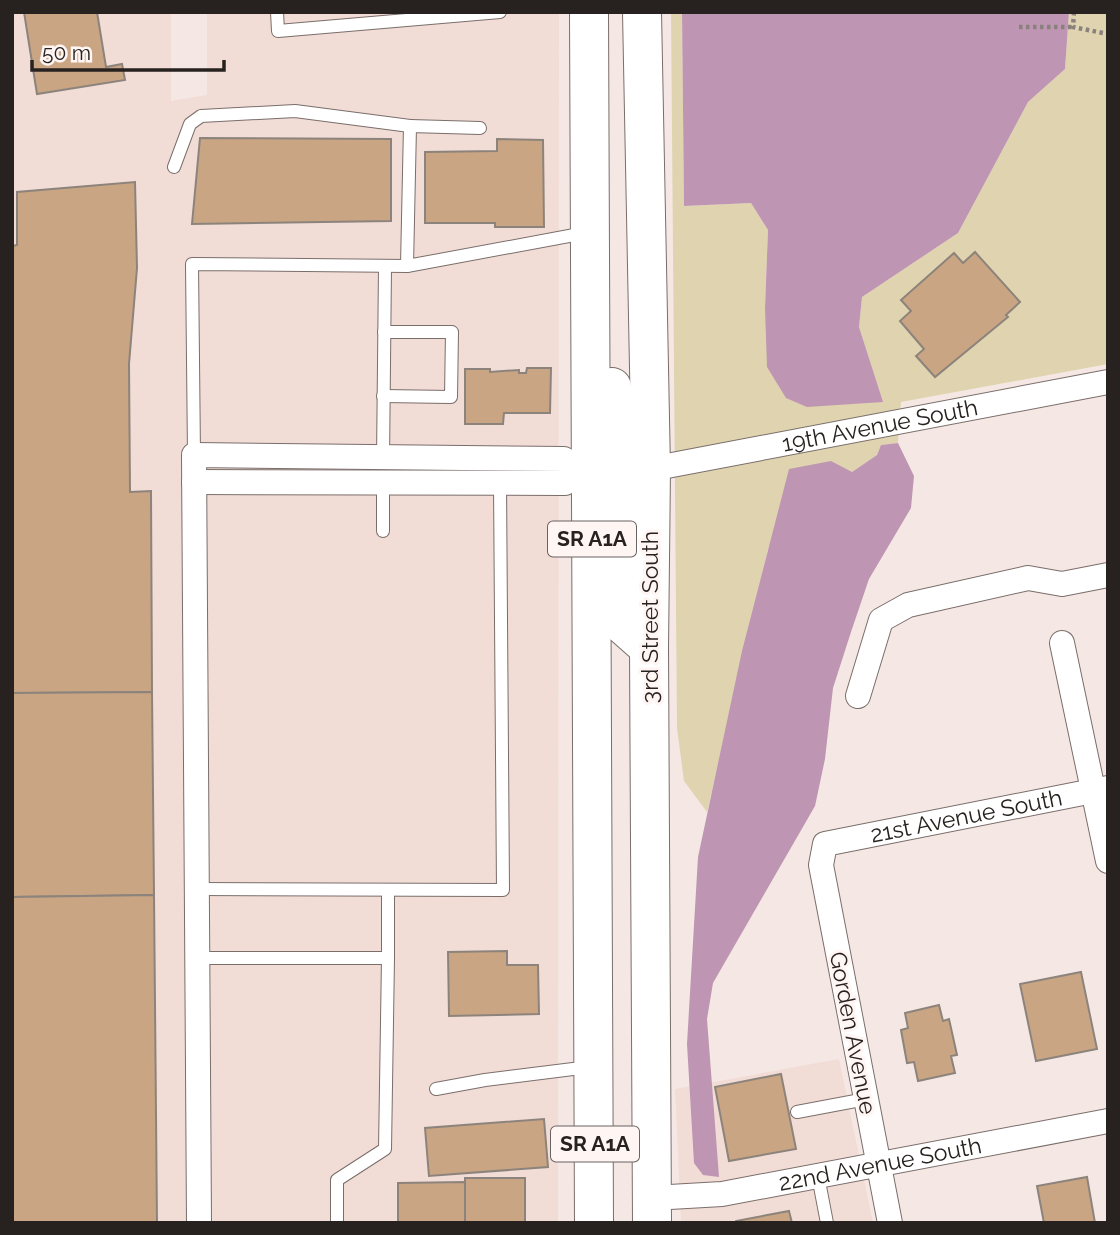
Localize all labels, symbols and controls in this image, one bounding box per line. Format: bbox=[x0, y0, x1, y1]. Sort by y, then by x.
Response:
scale bar bbox=[32, 28, 224, 72]
text: 50 m bbox=[42, 40, 91, 65]
street label: 19th Avenue South bbox=[780, 393, 980, 457]
road number: SR A1A bbox=[548, 522, 636, 556]
street label: 3rd Street South bbox=[636, 531, 663, 703]
street label: 21st Avenue South bbox=[868, 783, 1064, 848]
street label: Gorden Avenue bbox=[824, 949, 882, 1116]
road number: SR A1A bbox=[551, 1126, 639, 1162]
street label: 22nd Avenue South bbox=[776, 1131, 984, 1196]

